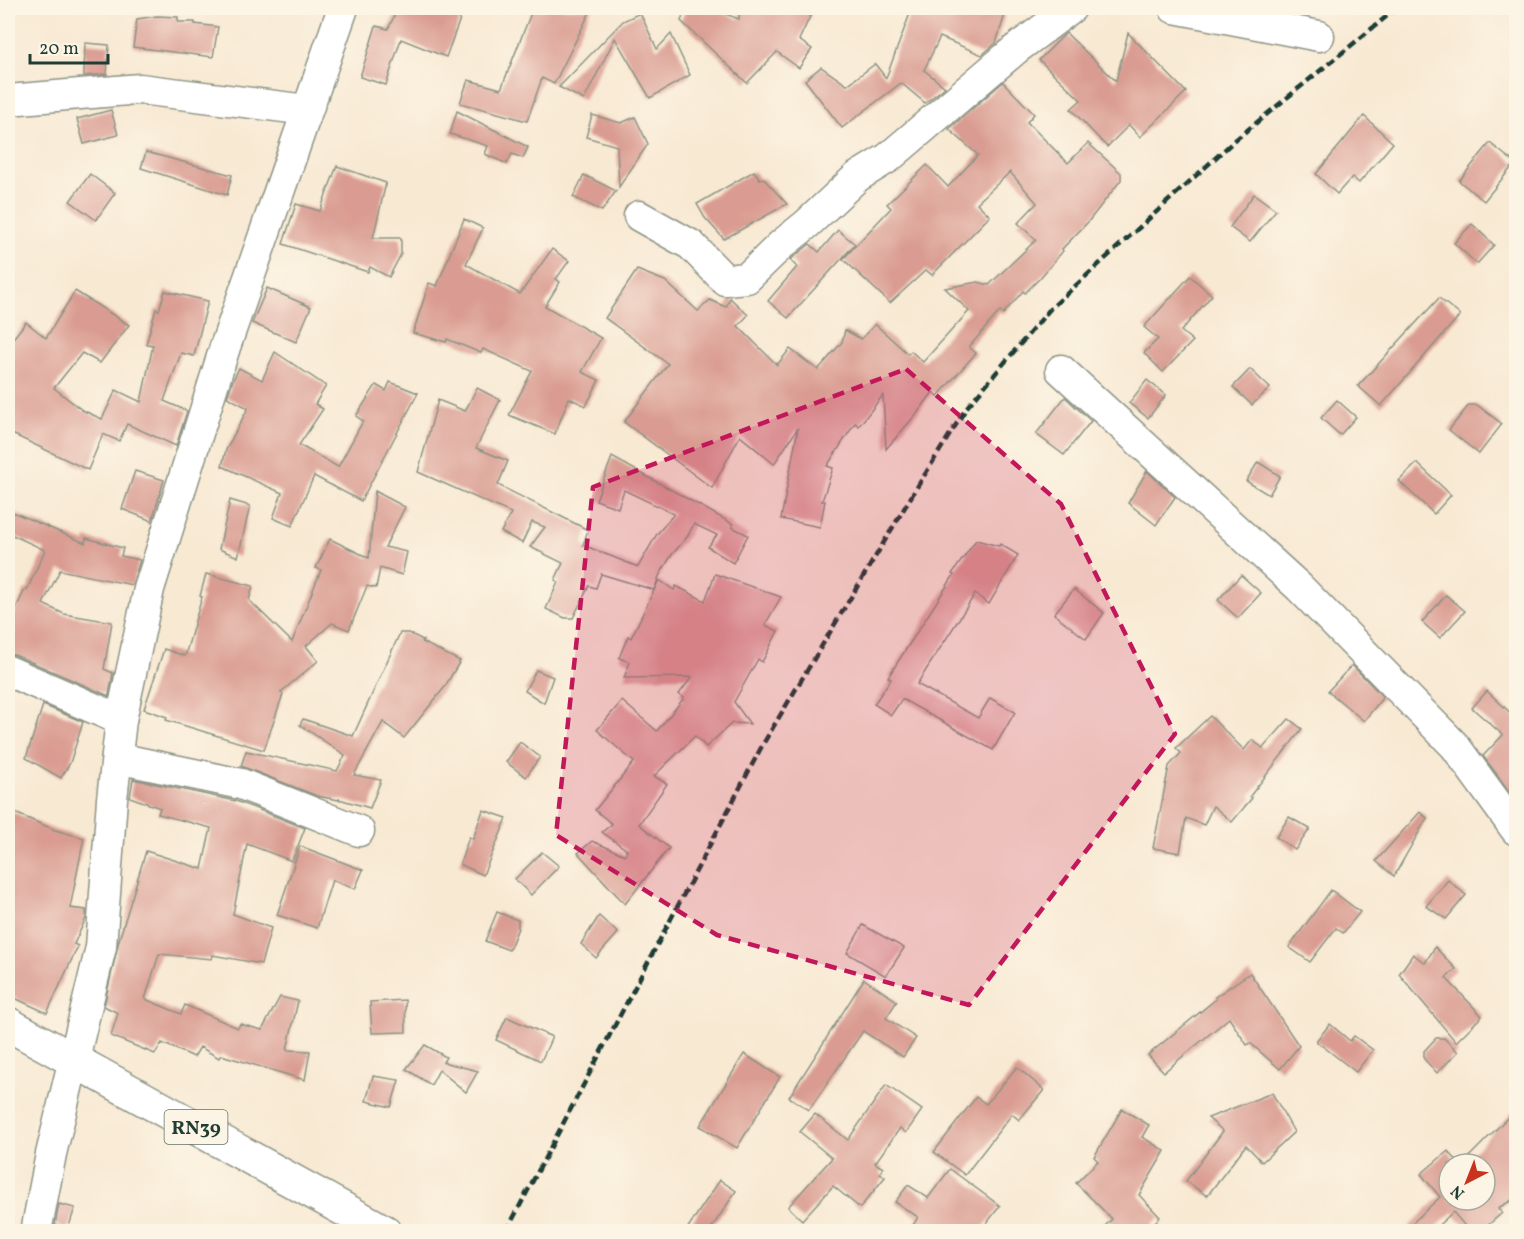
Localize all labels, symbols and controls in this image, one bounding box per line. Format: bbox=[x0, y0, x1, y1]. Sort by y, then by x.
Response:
scale bar bbox=[30, 27, 108, 65]
text: 20 m bbox=[39, 37, 79, 62]
road number: RN39 bbox=[164, 1110, 228, 1144]
north arrow bbox=[1437, 1152, 1497, 1212]
text: N bbox=[1446, 1179, 1470, 1204]

